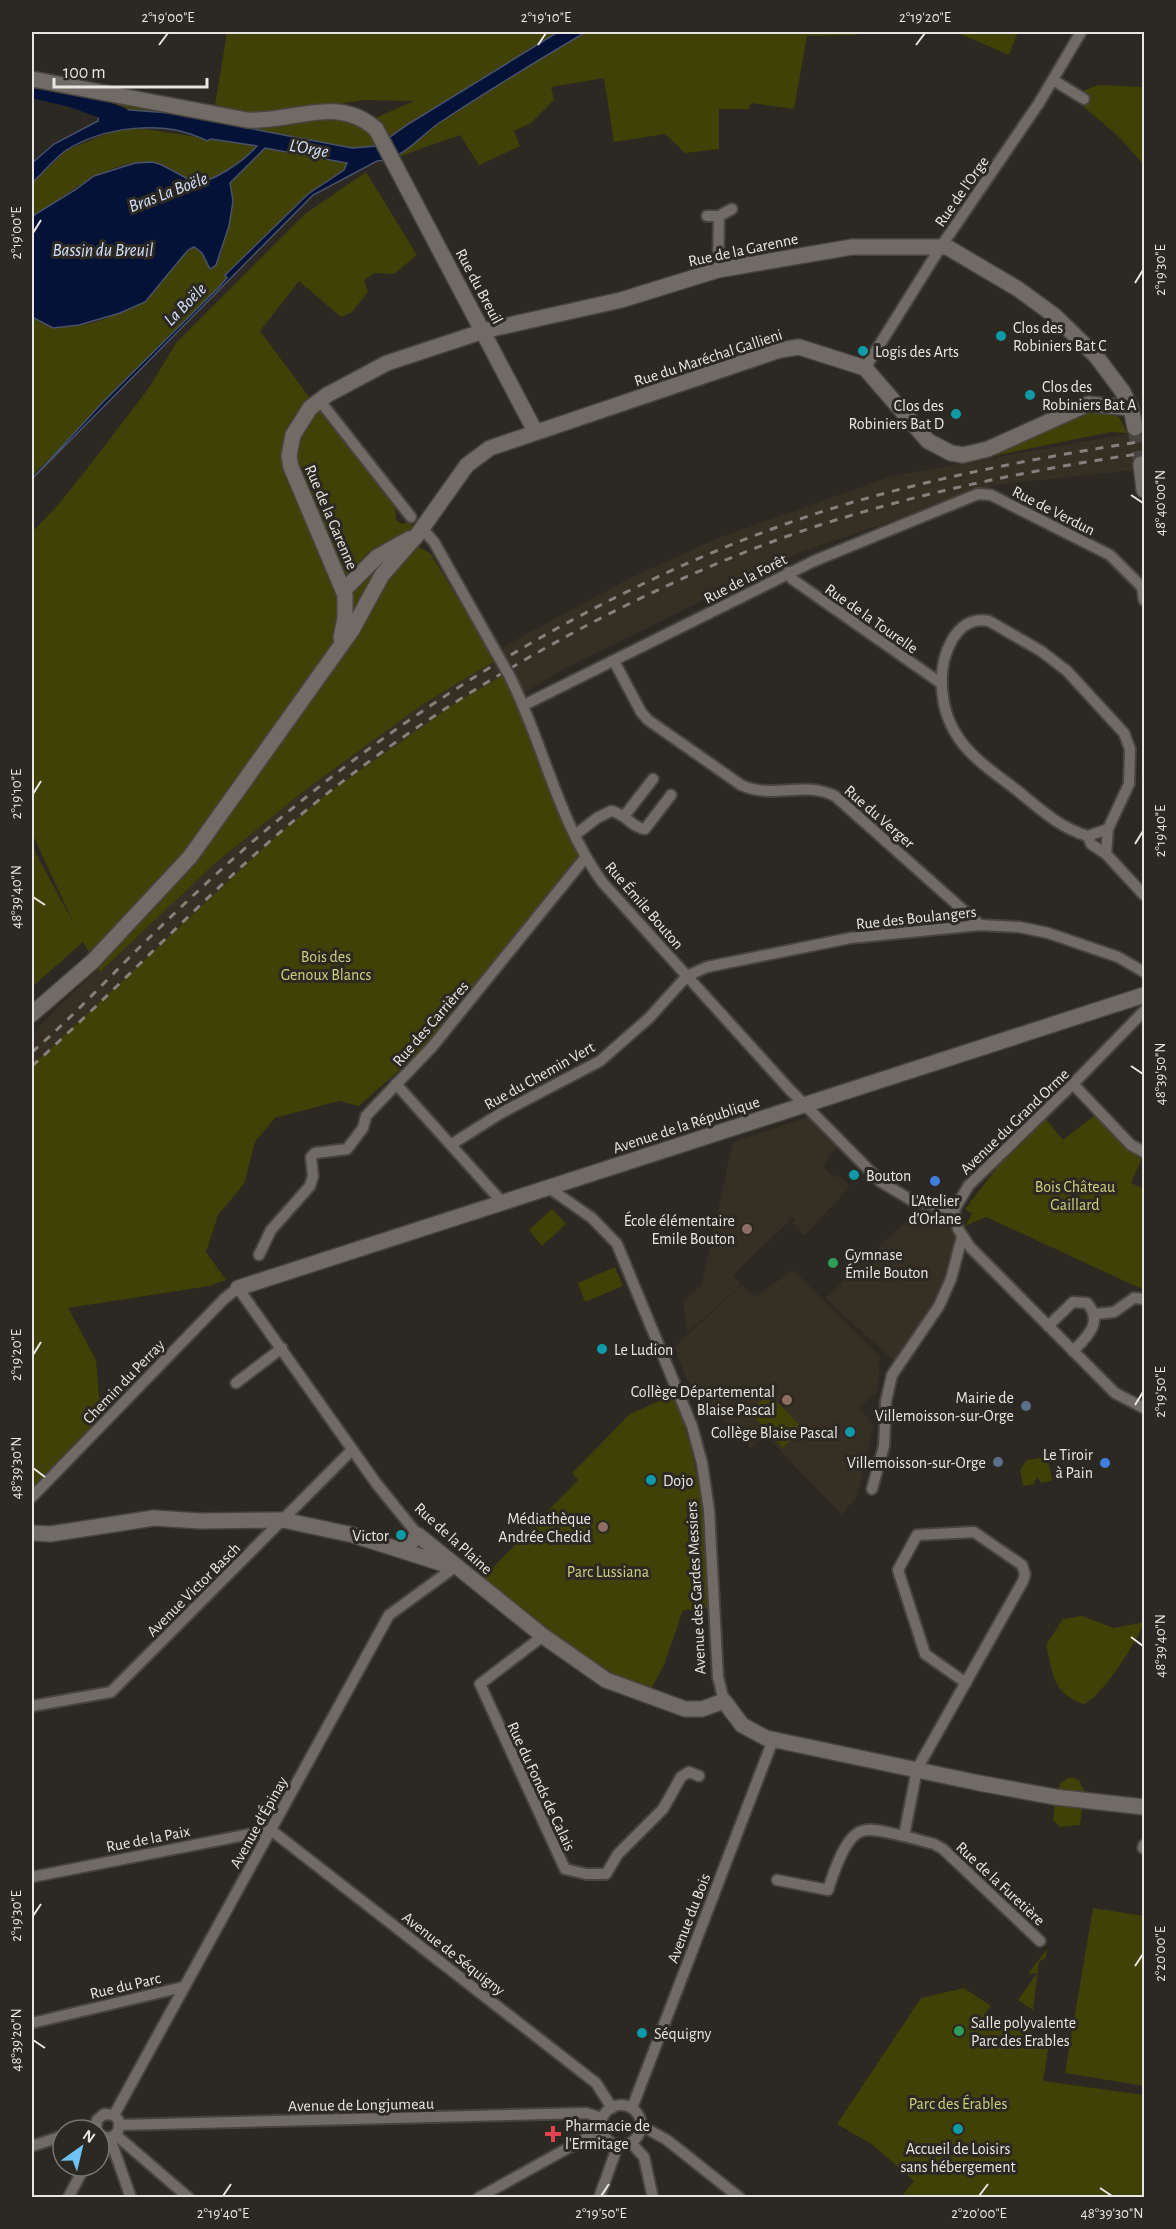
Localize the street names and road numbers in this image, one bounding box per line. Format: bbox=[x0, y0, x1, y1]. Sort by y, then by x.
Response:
street label: Rue de l'Orge bbox=[932, 153, 992, 230]
street label: Rue de la Garenne bbox=[687, 231, 800, 269]
street label: Rue du Breuil bbox=[453, 246, 506, 327]
street label: Rue du Maréchal Gallieni bbox=[632, 326, 784, 389]
street label: Rue de la Garenne bbox=[302, 463, 360, 572]
street label: Rue de Verdun bbox=[1010, 483, 1097, 539]
street label: Rue de la Forêt bbox=[701, 551, 790, 607]
street label: Rue de la Tourelle bbox=[822, 581, 921, 657]
street label: Rue du Verger bbox=[841, 782, 918, 852]
street label: Rue Émile Bouton bbox=[602, 858, 688, 952]
street label: Rue des Boulangers bbox=[855, 904, 977, 932]
street label: Rue des Carrières bbox=[390, 978, 472, 1069]
street label: Rue du Chemin Vert bbox=[482, 1039, 597, 1113]
street label: Avenue du Grand Orme bbox=[957, 1066, 1072, 1178]
street label: Avenue de la République bbox=[611, 1094, 762, 1156]
street label: Chemin du Perray bbox=[80, 1336, 168, 1427]
street label: Rue de la Plaine bbox=[411, 1500, 495, 1578]
street label: Avenue des Gardes Messiers bbox=[683, 1501, 709, 1675]
street label: Avenue Victor Basch bbox=[144, 1540, 244, 1640]
street label: Rue du Fonds de Calais bbox=[504, 1720, 578, 1853]
street label: Avenue d'Épinay bbox=[225, 1773, 292, 1872]
street label: Rue de la Paix bbox=[105, 1823, 192, 1855]
street label: Rue de la Furetière bbox=[953, 1839, 1048, 1929]
street label: Avenue du Bois bbox=[665, 1871, 713, 1965]
street label: Avenue de Séquigny bbox=[399, 1909, 508, 1999]
street label: Rue du Parc bbox=[88, 1970, 162, 2002]
street label: Avenue de Longjumeau bbox=[288, 2096, 434, 2115]

